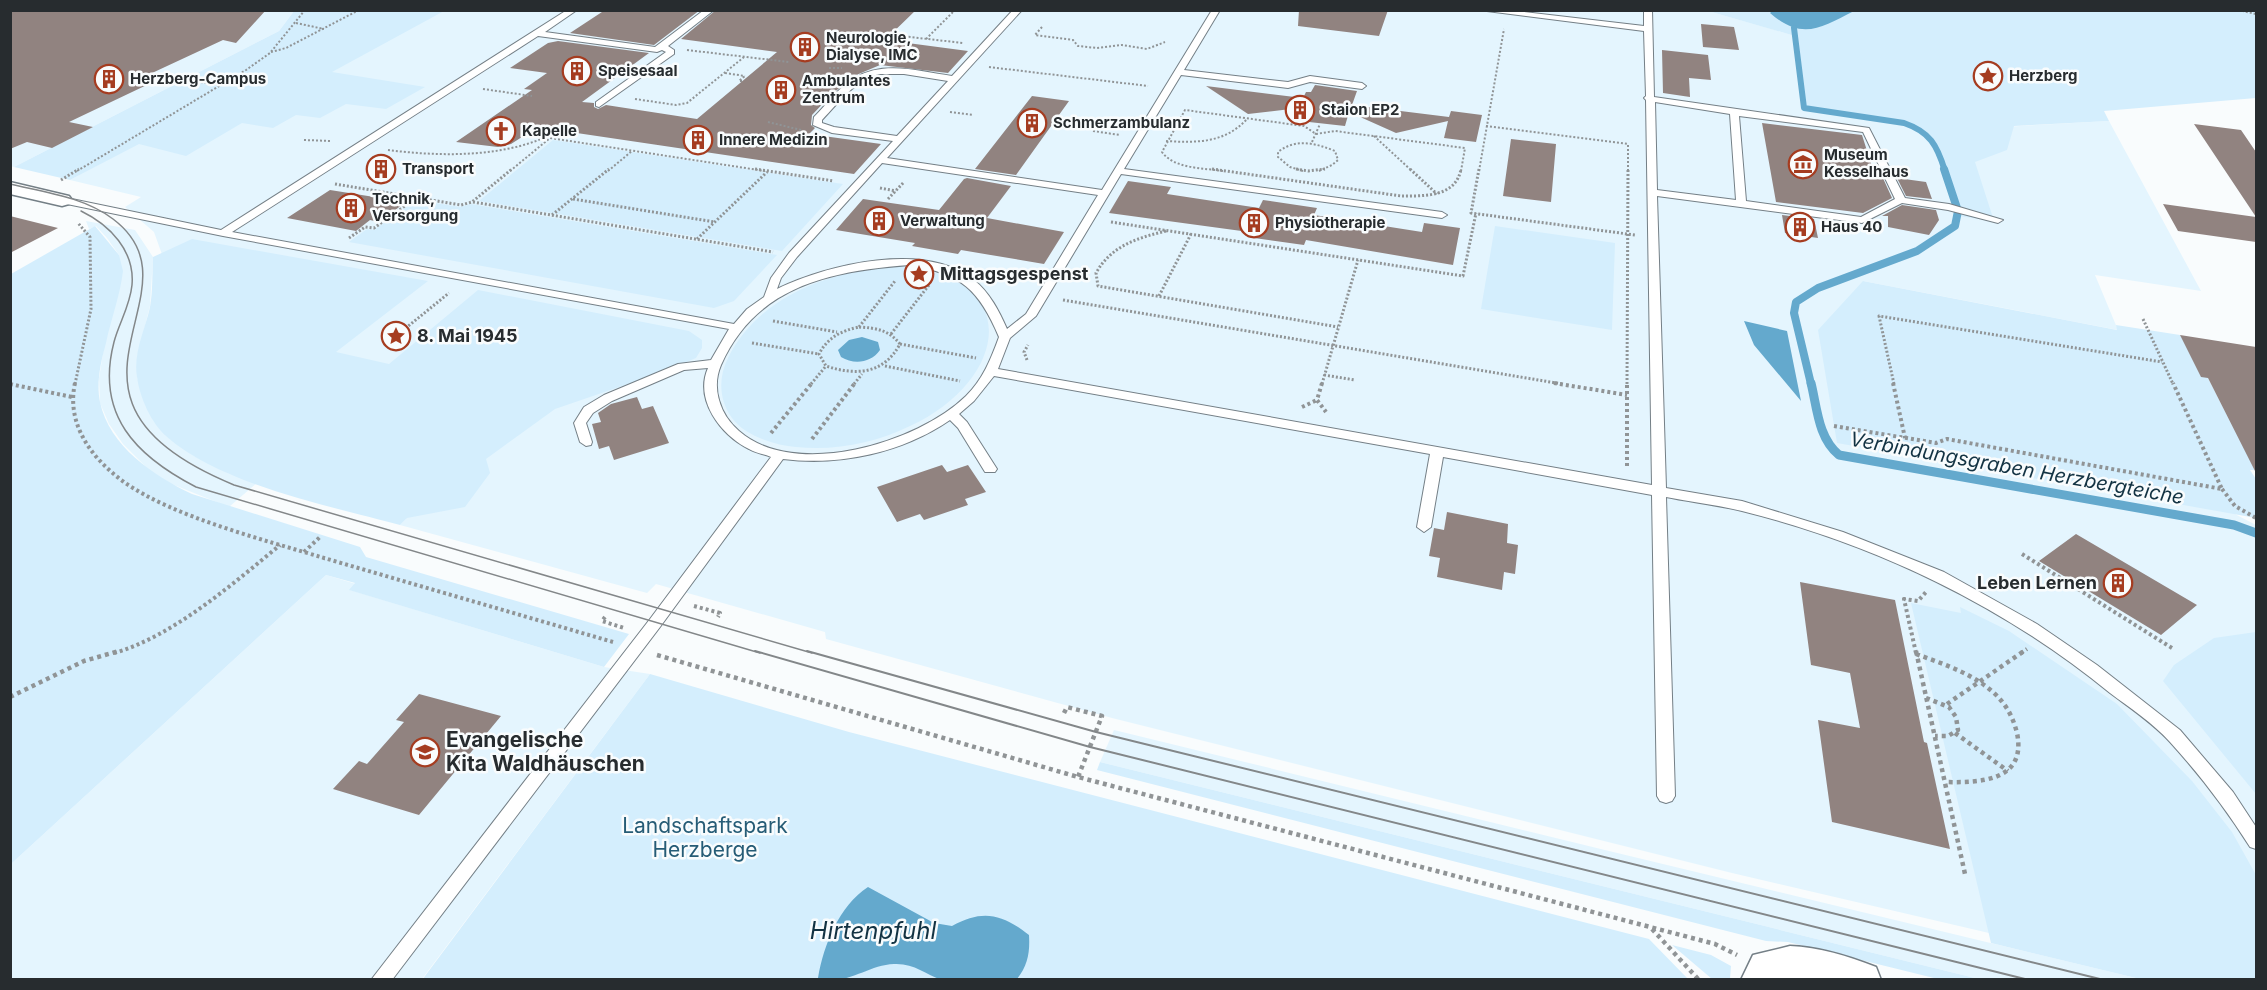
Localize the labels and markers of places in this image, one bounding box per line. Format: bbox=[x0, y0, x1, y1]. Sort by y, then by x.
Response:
place label: Neurologie, Dialyse, IMC bbox=[826, 28, 918, 64]
building icon: Neurologie, Dialyse, IMC bbox=[789, 31, 821, 63]
building icon: Speisesaal bbox=[561, 55, 593, 87]
place icon: Herzberg bbox=[1972, 60, 2004, 92]
place label: Speisesaal bbox=[598, 61, 678, 80]
building icon: Herzberg-Campus bbox=[93, 63, 125, 95]
place label: Herzberg bbox=[2009, 66, 2077, 85]
place label: Herzberg-Campus bbox=[130, 69, 266, 88]
place label: Ambulantes Zentrum bbox=[802, 71, 890, 107]
building icon: Ambulantes Zentrum bbox=[765, 74, 797, 106]
building icon: Staion EP2 bbox=[1284, 94, 1316, 126]
place label: Staion EP2 bbox=[1321, 100, 1400, 119]
building icon: Schmerzambulanz bbox=[1016, 107, 1048, 139]
place label: Schmerzambulanz bbox=[1053, 113, 1190, 132]
church icon: Kapelle bbox=[485, 115, 517, 147]
place label: Kapelle bbox=[522, 121, 577, 140]
building icon: Innere Medizin bbox=[682, 124, 714, 156]
place label: Innere Medizin bbox=[719, 130, 827, 149]
place label: Museum Kesselhaus bbox=[1824, 145, 1909, 181]
museum icon: Museum Kesselhaus bbox=[1787, 148, 1819, 180]
building icon: Transport bbox=[365, 153, 397, 185]
place label: Transport bbox=[402, 159, 475, 178]
place label: Technik, Versorgung bbox=[372, 189, 458, 225]
building icon: Technik, Versorgung bbox=[335, 192, 367, 224]
building icon: Verwaltung bbox=[863, 205, 895, 237]
building icon: Physiotherapie bbox=[1238, 207, 1270, 239]
place label: Verwaltung bbox=[900, 211, 985, 230]
building icon: Haus 40 bbox=[1784, 211, 1816, 243]
place label: Physiotherapie bbox=[1275, 213, 1385, 232]
place label: Haus 40 bbox=[1821, 217, 1882, 236]
place icon: Mittagsgespenst bbox=[903, 258, 935, 290]
place label: Mittagsgespenst bbox=[940, 263, 1089, 284]
place icon: 8. Mai 1945 bbox=[380, 320, 412, 352]
place label: 8. Mai 1945 bbox=[417, 325, 518, 346]
building icon: Leben Lernen bbox=[2102, 567, 2134, 599]
place label: Leben Lernen bbox=[1977, 572, 2097, 593]
place label: Evangelische Kita Waldhäuschen bbox=[446, 727, 645, 776]
school or university icon: Evangelische Kita Waldhäuschen bbox=[409, 736, 441, 768]

